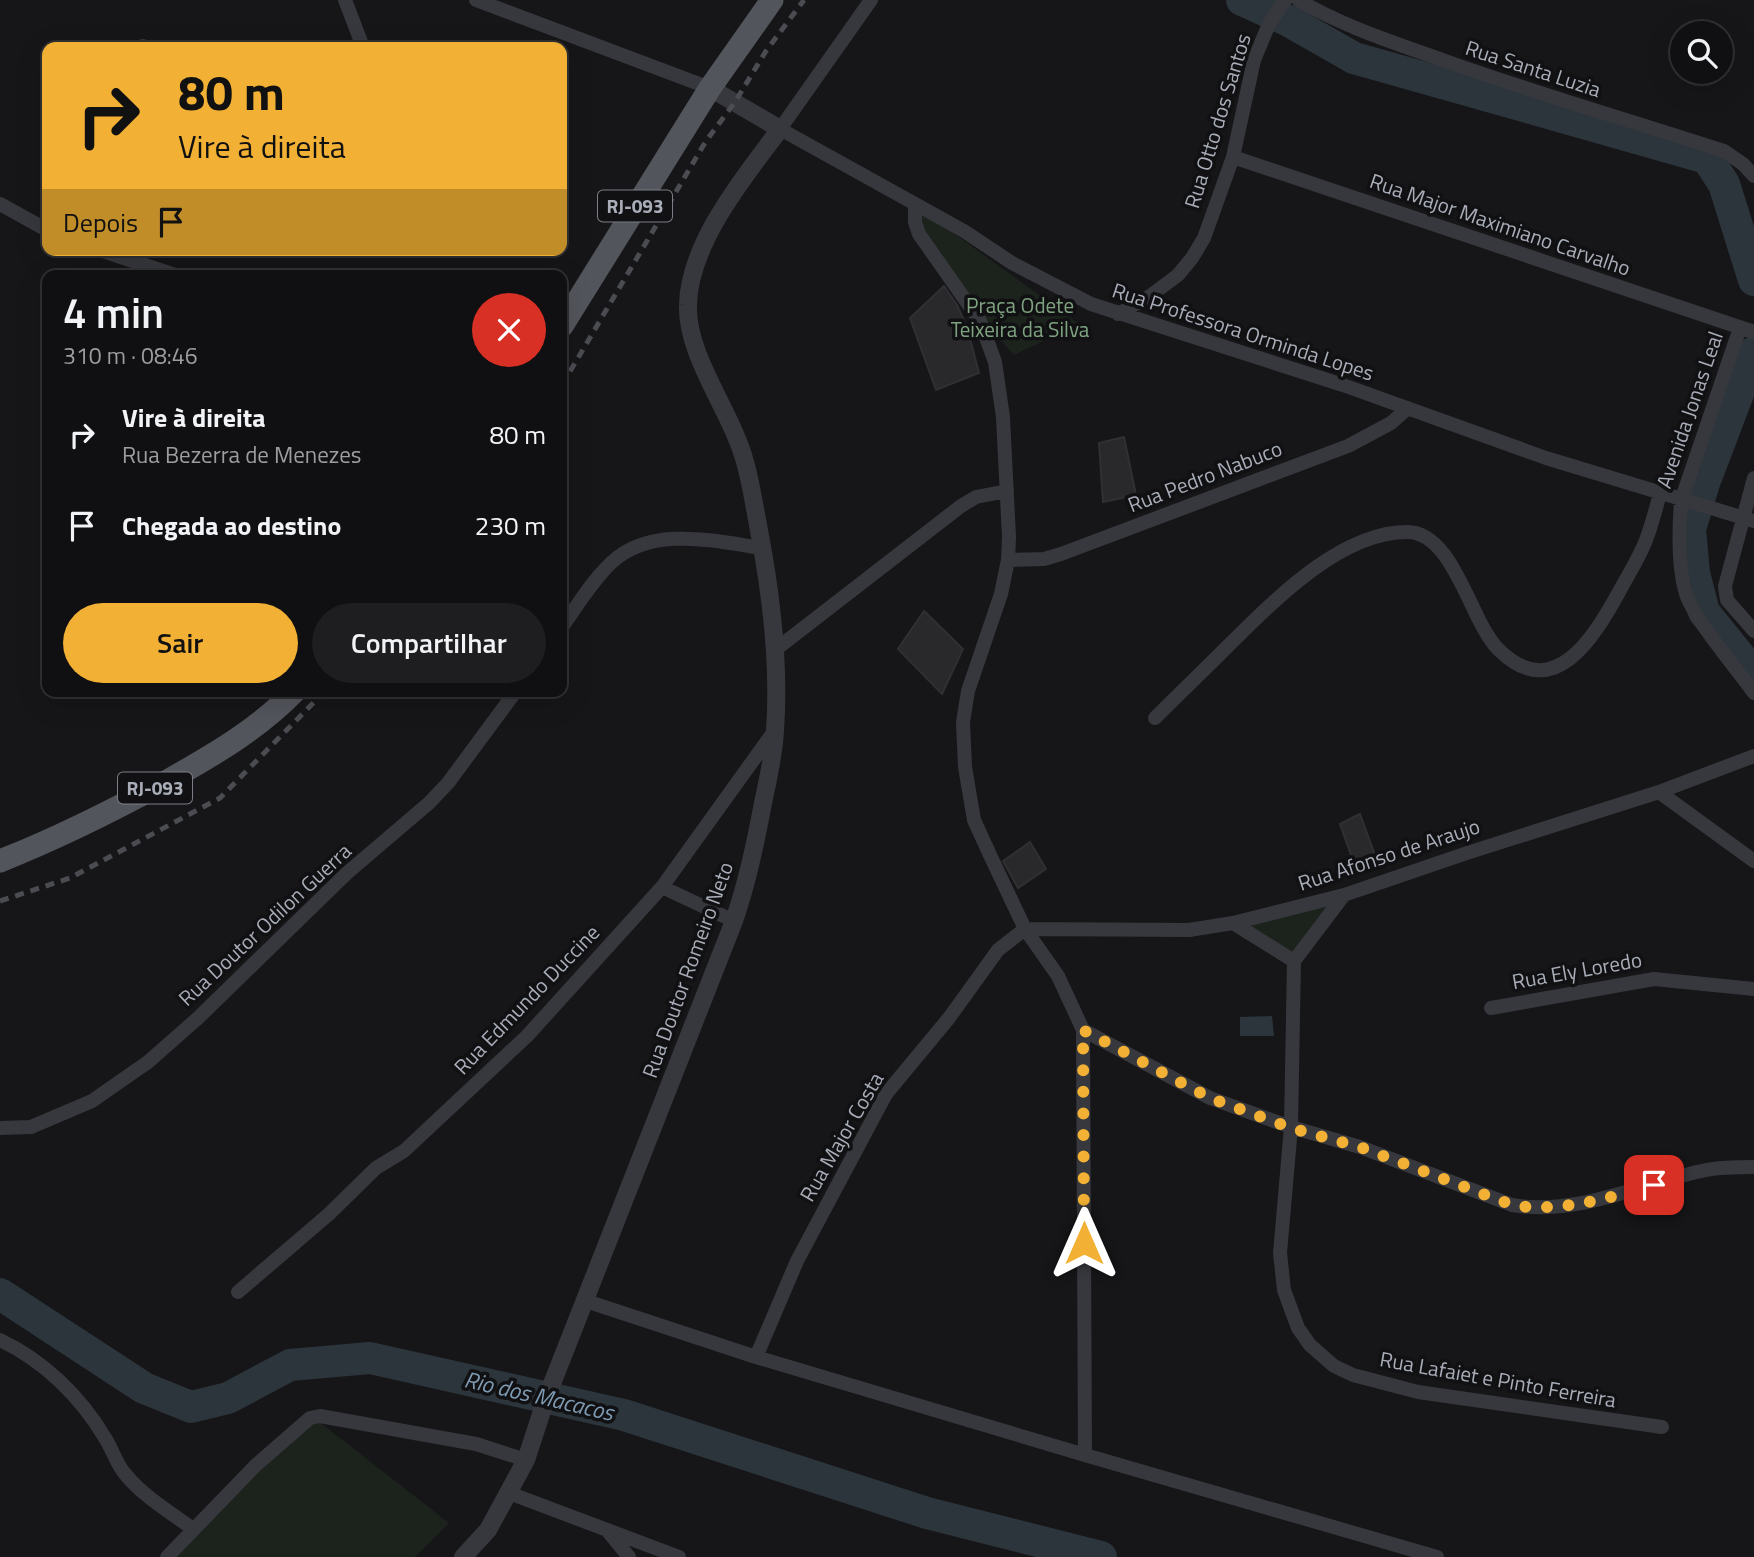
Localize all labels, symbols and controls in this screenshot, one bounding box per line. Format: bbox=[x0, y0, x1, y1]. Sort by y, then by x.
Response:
map controls bbox=[1670, 21, 1733, 84]
button: search bbox=[1670, 21, 1733, 84]
street label: Rua Otto dos Santos bbox=[1175, 29, 1259, 212]
street label: Rua Santa Luzia bbox=[1462, 31, 1606, 105]
text: 80 m bbox=[178, 54, 285, 129]
icon: right bbox=[63, 70, 154, 161]
text: Vire à direita bbox=[178, 122, 346, 170]
street label: Rua Major Maximiano Carvalho bbox=[1366, 164, 1635, 284]
road number: RJ-093 bbox=[598, 190, 672, 222]
text: Depois bbox=[63, 203, 138, 242]
icon: arrive bbox=[152, 203, 190, 241]
street label: Rua Professora Orminda Lopes bbox=[1108, 274, 1378, 389]
text: 4 min bbox=[63, 280, 164, 344]
park label: Praça Odete Teixeira da Silva bbox=[951, 289, 1090, 345]
button: close bbox=[472, 293, 546, 367]
street label: Avenida Jonas Leal bbox=[1647, 327, 1731, 492]
text: 310 m · 08:46 bbox=[63, 338, 198, 373]
text: Vire à direita bbox=[122, 398, 265, 437]
text: 80 m bbox=[489, 415, 546, 454]
icon: right bbox=[63, 416, 101, 454]
street label: Rua Pedro Nabuco bbox=[1123, 432, 1286, 520]
text: Rua Bezerra de Menezes bbox=[122, 437, 362, 472]
text: Chegada ao destino bbox=[122, 506, 341, 545]
text: 230 m bbox=[475, 506, 546, 545]
icon: arrive bbox=[63, 507, 101, 545]
button: Sair bbox=[63, 603, 298, 683]
button: Compartilhar bbox=[312, 603, 546, 683]
road number: RJ-093 bbox=[118, 772, 192, 804]
street label: Rua Afonso de Araujo bbox=[1294, 810, 1484, 899]
street label: Rua Doutor Odilon Guerra bbox=[171, 835, 358, 1013]
street label: Rua Doutor Romeiro Neto bbox=[633, 857, 741, 1082]
street label: Rua Edmundo Duccine bbox=[446, 917, 607, 1082]
street label: Rua Ely Loredo bbox=[1509, 943, 1644, 997]
street label: Rua Major Costa bbox=[791, 1065, 891, 1207]
pin bbox=[1624, 1155, 1684, 1215]
icon: arrive bbox=[1635, 1166, 1673, 1204]
position arrow bbox=[1047, 1206, 1121, 1280]
street label: Rua Lafaiet e Pinto Ferreira bbox=[1377, 1342, 1619, 1416]
water label: Rio dos Macacos bbox=[461, 1361, 619, 1430]

